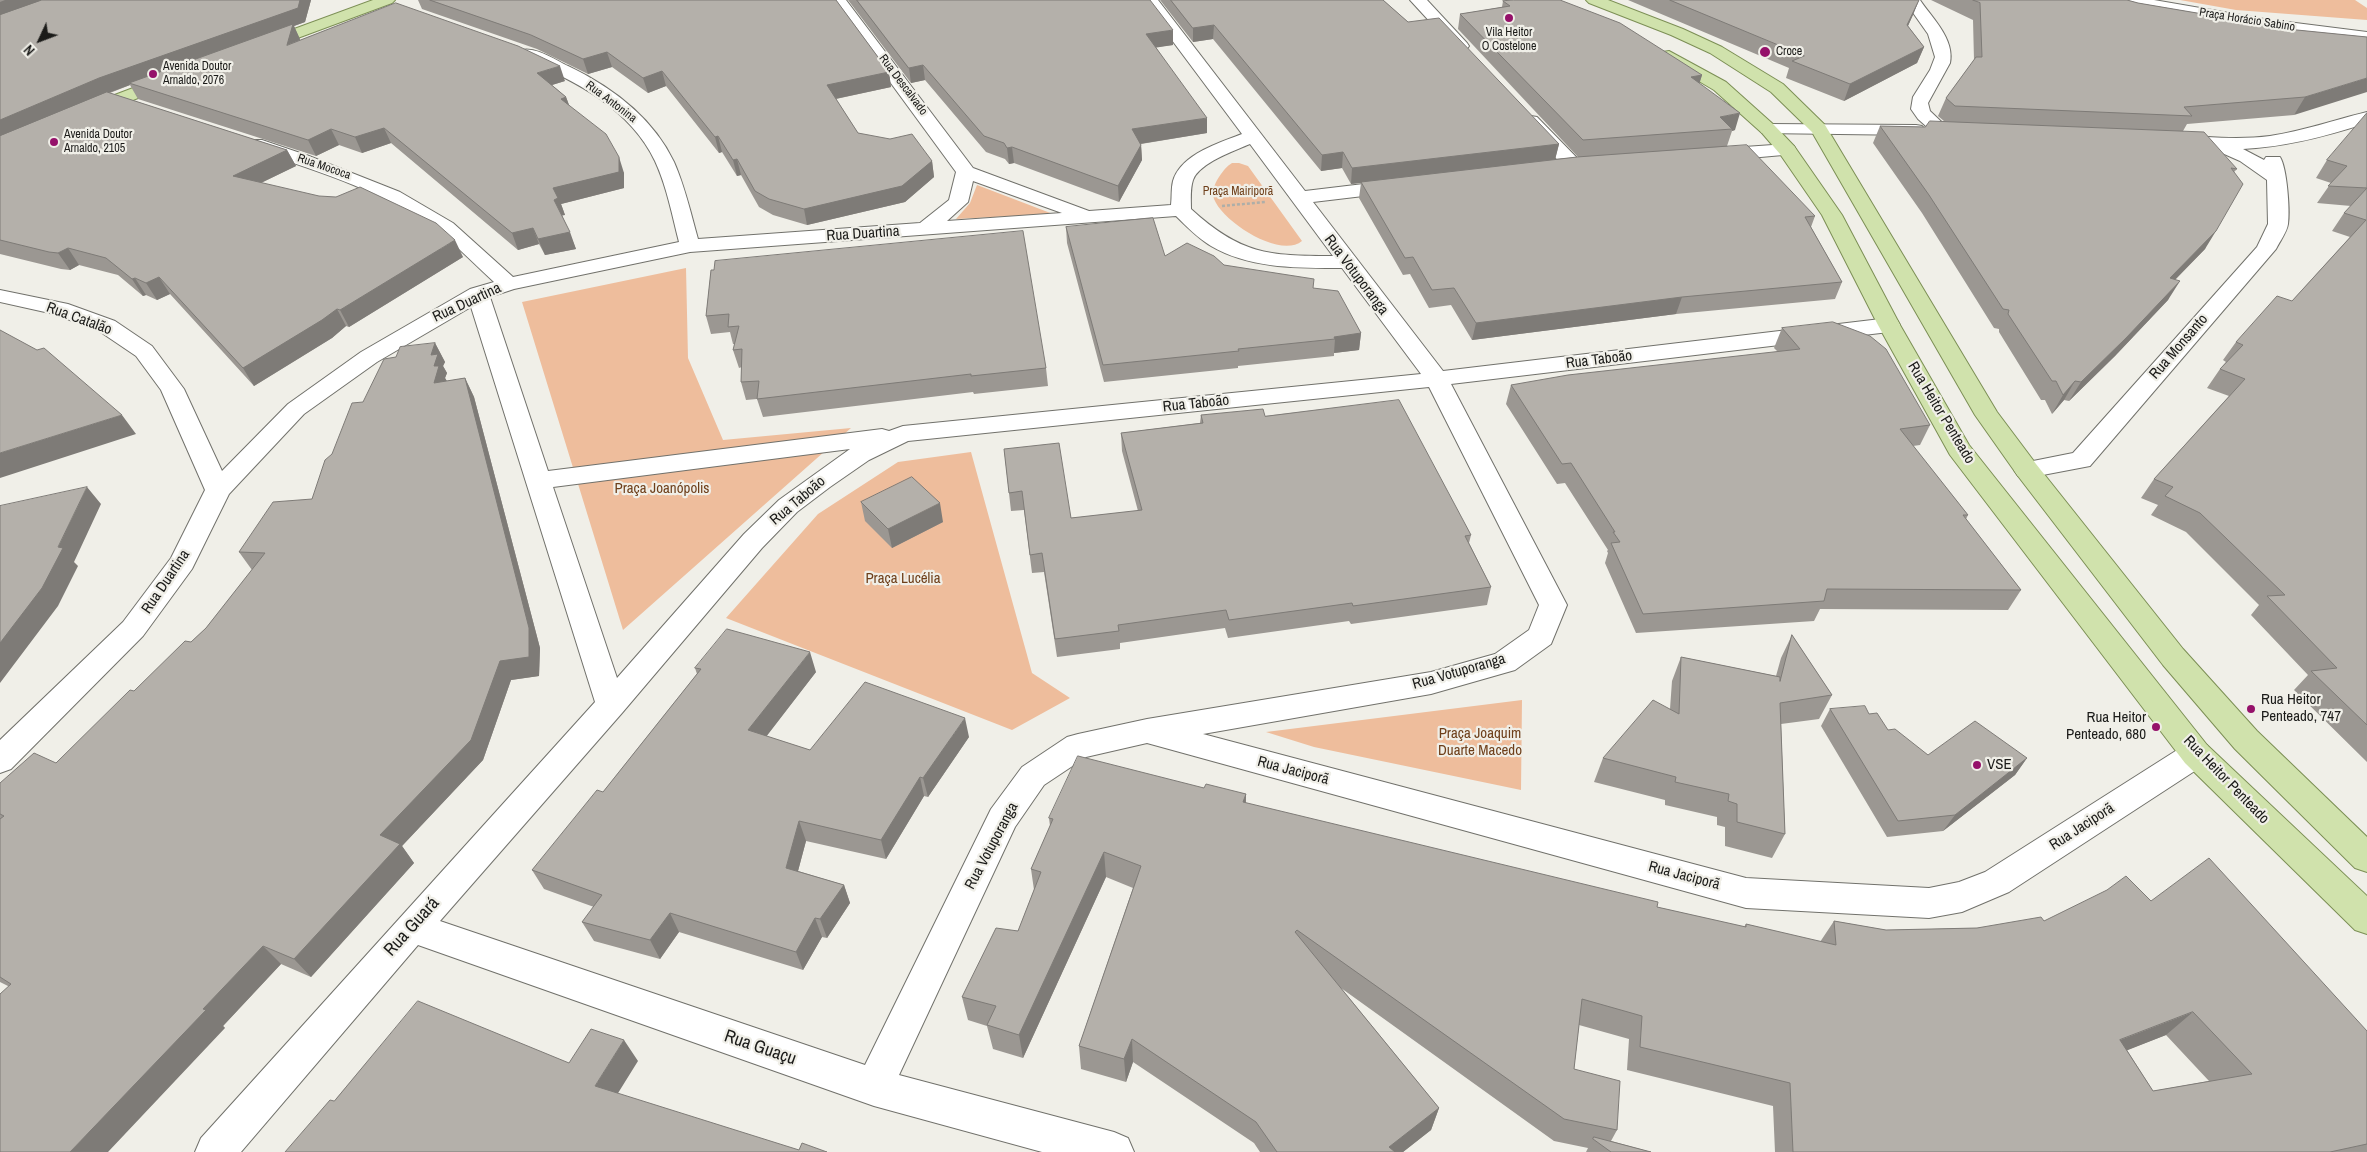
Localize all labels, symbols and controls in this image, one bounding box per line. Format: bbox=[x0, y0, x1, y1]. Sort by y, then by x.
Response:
street label: Praça Horácio Sabino bbox=[2198, 5, 2296, 35]
marker: Vila Heitor O Costelone bbox=[1503, 12, 1515, 24]
north arrow bbox=[15, 15, 65, 65]
place label: Vila Heitor O Costelone bbox=[1482, 26, 1536, 54]
text: N bbox=[20, 41, 38, 59]
marker: Croce bbox=[1758, 45, 1772, 59]
place label: Croce bbox=[1776, 45, 1802, 59]
street label: Rua Descalvado bbox=[876, 52, 930, 118]
place label: Avenida Doutor Arnaldo, 2076 bbox=[163, 60, 231, 88]
marker: Avenida Doutor Arnaldo, 2076 bbox=[147, 68, 159, 80]
street label: Rua Antonina bbox=[583, 78, 639, 126]
place label: Avenida Doutor Arnaldo, 2105 bbox=[64, 128, 132, 156]
marker: Avenida Doutor Arnaldo, 2105 bbox=[48, 136, 60, 148]
street label: Rua Mococa bbox=[296, 151, 352, 183]
park label: Praça Mairiporã bbox=[1203, 185, 1273, 199]
street label: Rua Duartina bbox=[826, 222, 900, 246]
street label: Rua Votuporanga bbox=[1320, 231, 1392, 319]
street label: Rua Duartina bbox=[430, 279, 504, 327]
street label: Rua Catalão bbox=[44, 299, 114, 339]
street label: Rua Monsanto bbox=[2146, 311, 2212, 383]
street label: Rua Taboão bbox=[1565, 347, 1633, 373]
street label: Rua Heitor Penteado bbox=[1904, 359, 1978, 467]
street label: Rua Taboão bbox=[1162, 392, 1230, 416]
street label: Rua Taboão bbox=[767, 473, 829, 529]
park label: Praça Joanópolis bbox=[614, 480, 710, 498]
street label: Rua Duartina bbox=[138, 547, 194, 617]
park label: Praça Lucélia bbox=[865, 570, 941, 588]
street label: Rua Votuporanga bbox=[1411, 650, 1507, 694]
place label: Rua Heitor Penteado, 747 bbox=[2261, 691, 2341, 726]
marker: Rua Heitor Penteado, 747 bbox=[2245, 703, 2257, 715]
place label: Rua Heitor Penteado, 680 bbox=[2066, 709, 2146, 744]
marker: Rua Heitor Penteado, 680 bbox=[2150, 721, 2162, 733]
park label: Praça Joaquim Duarte Macedo bbox=[1438, 725, 1522, 760]
street label: Rua Heitor Penteado bbox=[2179, 732, 2273, 828]
street label: Rua Jaciporã bbox=[1255, 753, 1331, 789]
place label: VSE bbox=[1987, 756, 2012, 774]
marker: VSE bbox=[1971, 759, 1983, 771]
street label: Rua Votuporanga bbox=[962, 800, 1022, 892]
street label: Rua Jaciporã bbox=[2046, 800, 2118, 854]
street label: Rua Jaciporã bbox=[1646, 858, 1722, 894]
street label: Rua Guará bbox=[380, 893, 444, 961]
street label: Rua Guaçu bbox=[721, 1026, 799, 1070]

